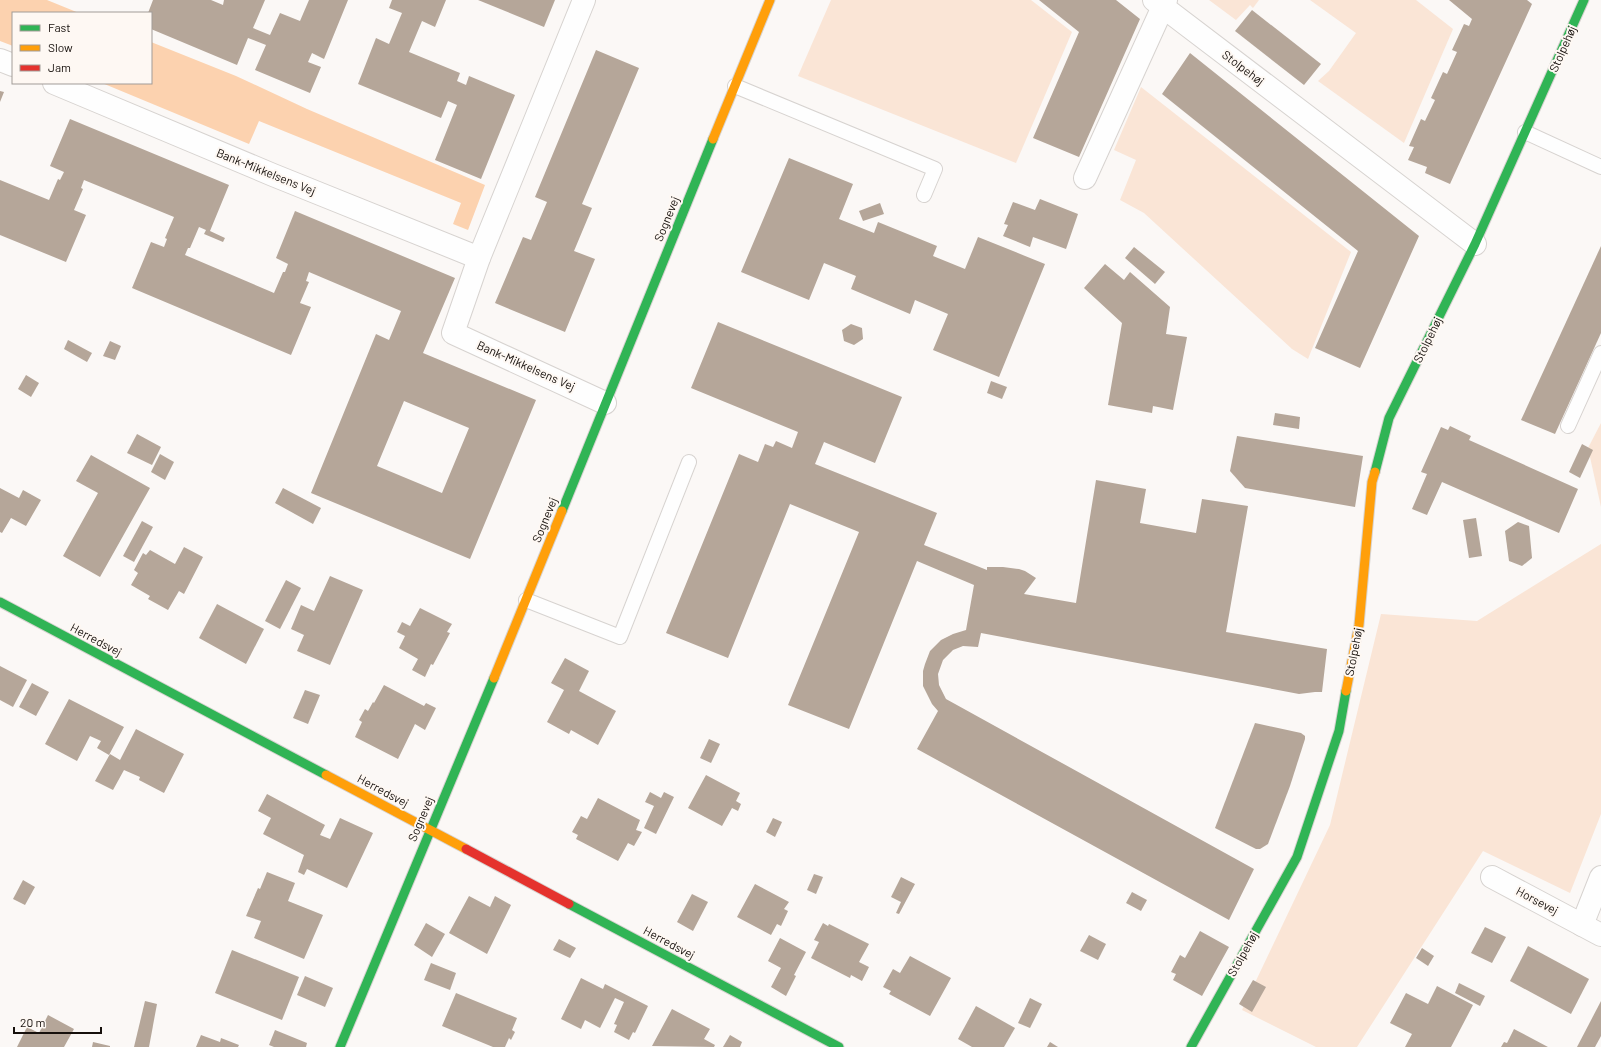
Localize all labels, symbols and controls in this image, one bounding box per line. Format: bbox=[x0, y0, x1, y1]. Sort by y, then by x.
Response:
legend bbox=[12, 12, 152, 84]
text: Fast bbox=[48, 20, 71, 34]
street label: Stolpehøj bbox=[1546, 23, 1578, 74]
text: Slow bbox=[48, 40, 73, 54]
street label: Stolpehøj bbox=[1220, 47, 1267, 88]
text: Jam bbox=[48, 60, 71, 74]
street label: Bank-Mikkelsens Vej bbox=[215, 145, 318, 197]
street label: Sognevej bbox=[651, 194, 681, 243]
street label: Stolpehøj bbox=[1410, 314, 1444, 365]
street label: Bank-Mikkelsens Vej bbox=[475, 337, 578, 393]
street label: Sognevej bbox=[529, 495, 559, 544]
street label: Herredsvej bbox=[68, 620, 125, 658]
street label: Stolpehøj bbox=[1341, 626, 1365, 677]
street label: Herredsvej bbox=[355, 771, 412, 809]
street label: Sognevej bbox=[404, 794, 436, 843]
street label: Horsevej bbox=[1514, 883, 1561, 917]
street label: Herredsvej bbox=[641, 923, 698, 961]
street label: Stolpehøj bbox=[1224, 929, 1260, 978]
scale bar bbox=[14, 1009, 101, 1035]
text: 20 m bbox=[20, 1015, 46, 1029]

